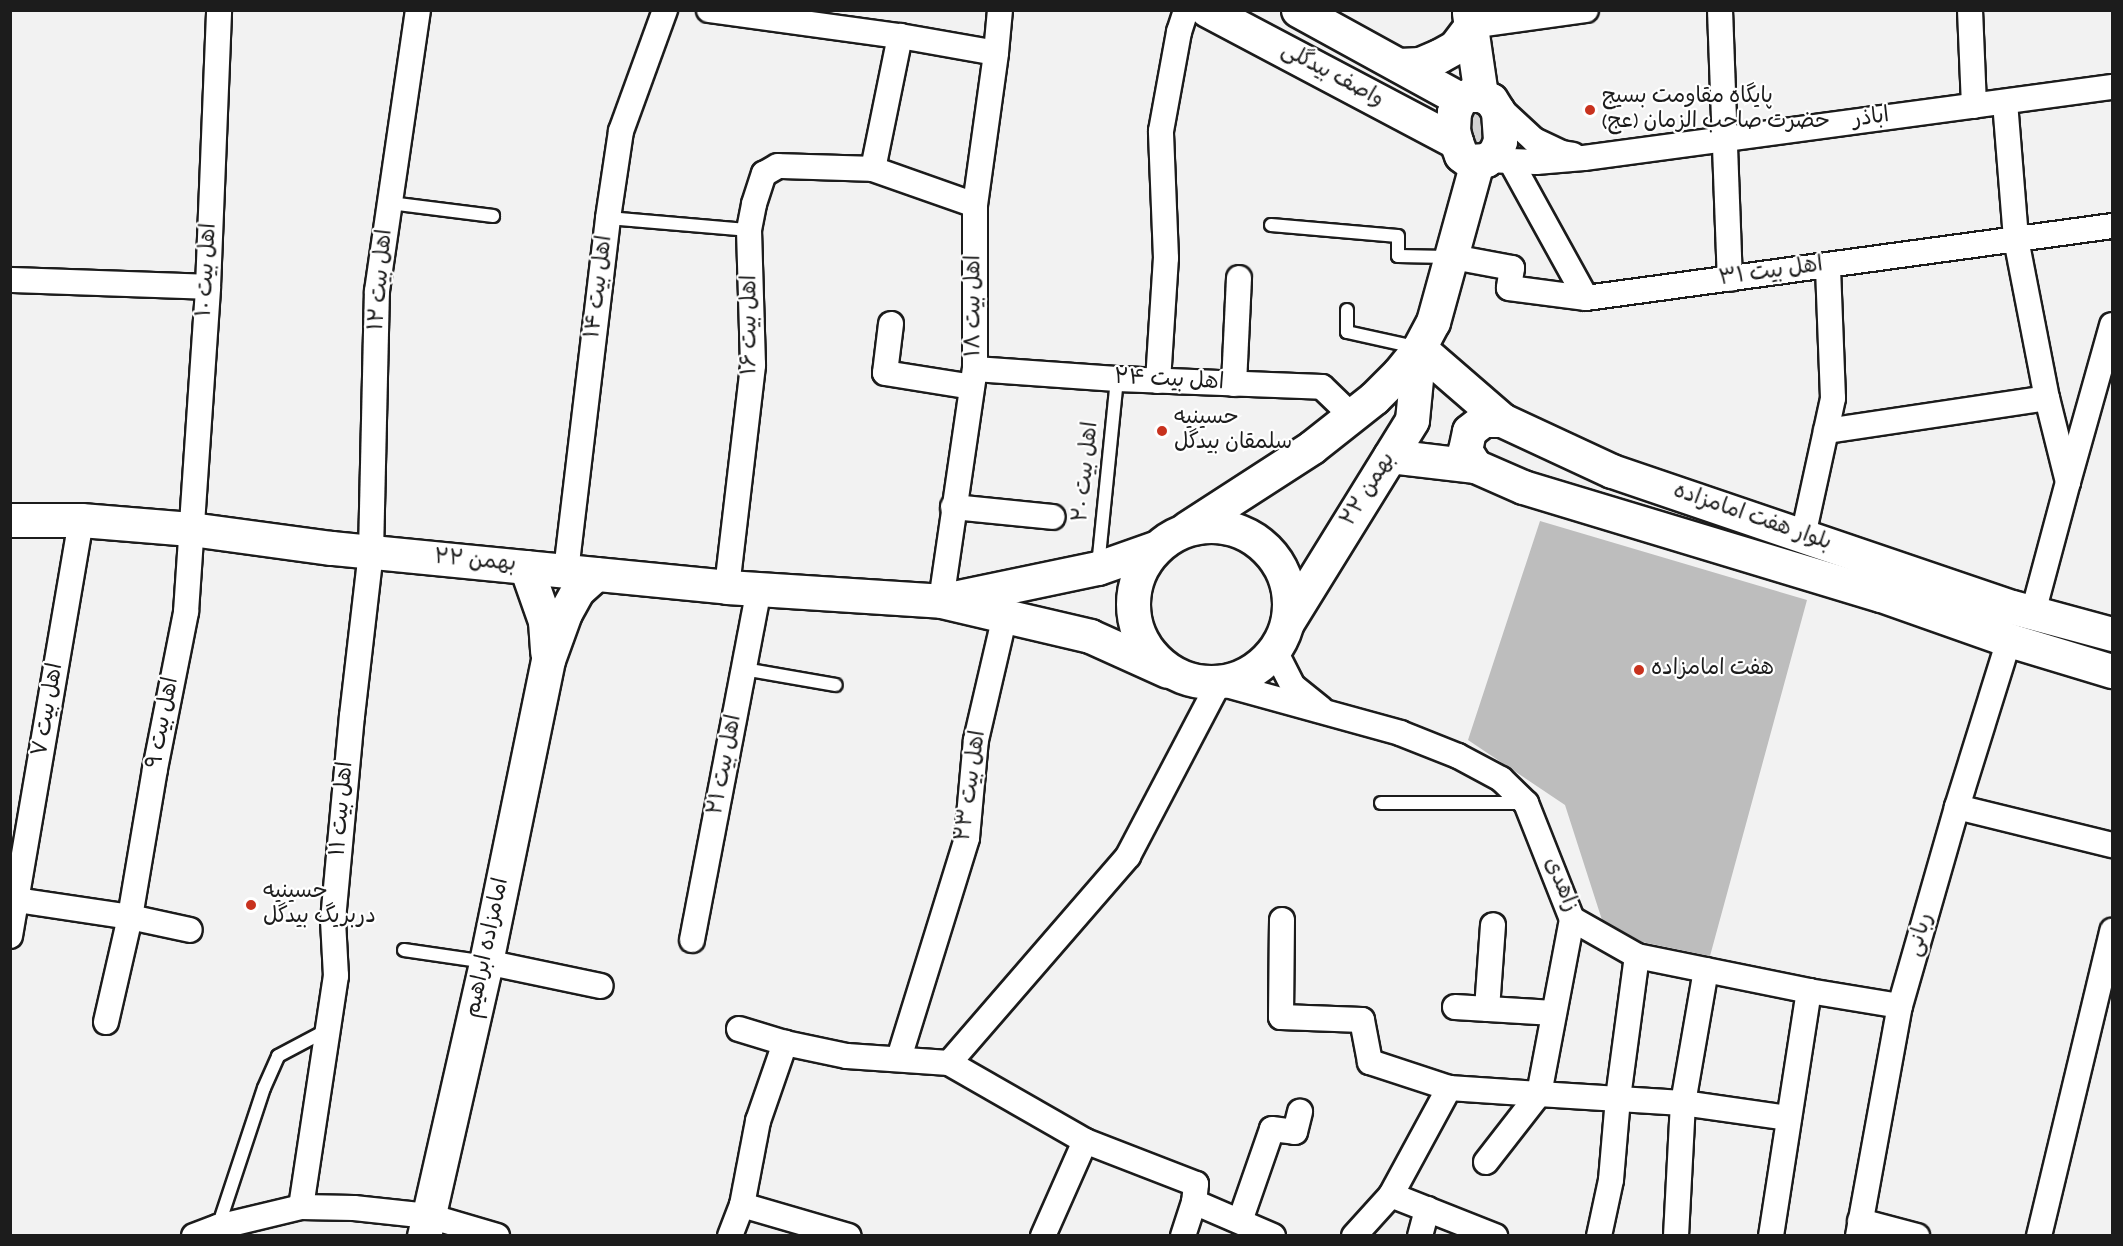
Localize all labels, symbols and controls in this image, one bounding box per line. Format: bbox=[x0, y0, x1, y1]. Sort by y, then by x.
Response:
street label: واصف بیدگلی bbox=[1276, 38, 1388, 114]
place label: پایگاه مقاومت بسیج حضرت صاحب الزمان (عج) bbox=[1602, 84, 1830, 136]
marker: پایگاه مقاومت بسیج حضرت صاحب الزمان (عج) bbox=[1583, 103, 1597, 117]
street label: اباذر bbox=[1851, 103, 1891, 135]
street label: اهل بیت ۱۰ bbox=[192, 222, 224, 318]
street label: اهل بیت ۱۲ bbox=[364, 228, 400, 332]
street label: اهل بیت ۱۴ bbox=[581, 234, 619, 340]
street label: اهل بیت ۳۱ bbox=[1717, 253, 1825, 293]
street label: اهل بیت ۱۸ bbox=[962, 255, 988, 357]
street label: اهل بیت ۱۶ bbox=[738, 275, 764, 375]
street label: اهل بیت ۲۴ bbox=[1113, 365, 1225, 397]
place label: حسینیه سلمقان بیدگل bbox=[1174, 405, 1292, 457]
street label: اهل بیت ۲۰ bbox=[1069, 420, 1105, 524]
marker: حسینیه سلمقان بیدگل bbox=[1155, 424, 1169, 438]
street label: ۲۲ بهمن bbox=[1336, 448, 1402, 532]
street label: بلوار هفت امامزاده bbox=[1670, 479, 1834, 557]
street label: ۲۲ بهمن bbox=[433, 545, 517, 579]
place label: هفت امامزاده bbox=[1651, 657, 1774, 683]
street label: اهل بیت ۷ bbox=[28, 661, 70, 759]
marker: هفت امامزاده bbox=[1632, 663, 1646, 677]
street label: اهل بیت ۹ bbox=[142, 675, 186, 771]
street label: اهل بیت ۲۱ bbox=[703, 713, 749, 817]
street label: اهل بیت ۲۳ bbox=[951, 729, 993, 843]
street label: اهل بیت ۱۱ bbox=[326, 761, 360, 857]
street label: زاهدی bbox=[1537, 854, 1583, 916]
street label: امامزاده ابراهیم bbox=[460, 876, 516, 1020]
place label: حسینیه دربریگ بیدگل bbox=[263, 879, 376, 930]
marker: حسینیه دربریگ بیدگل bbox=[244, 898, 258, 912]
street label: ربانی bbox=[1902, 910, 1940, 960]

